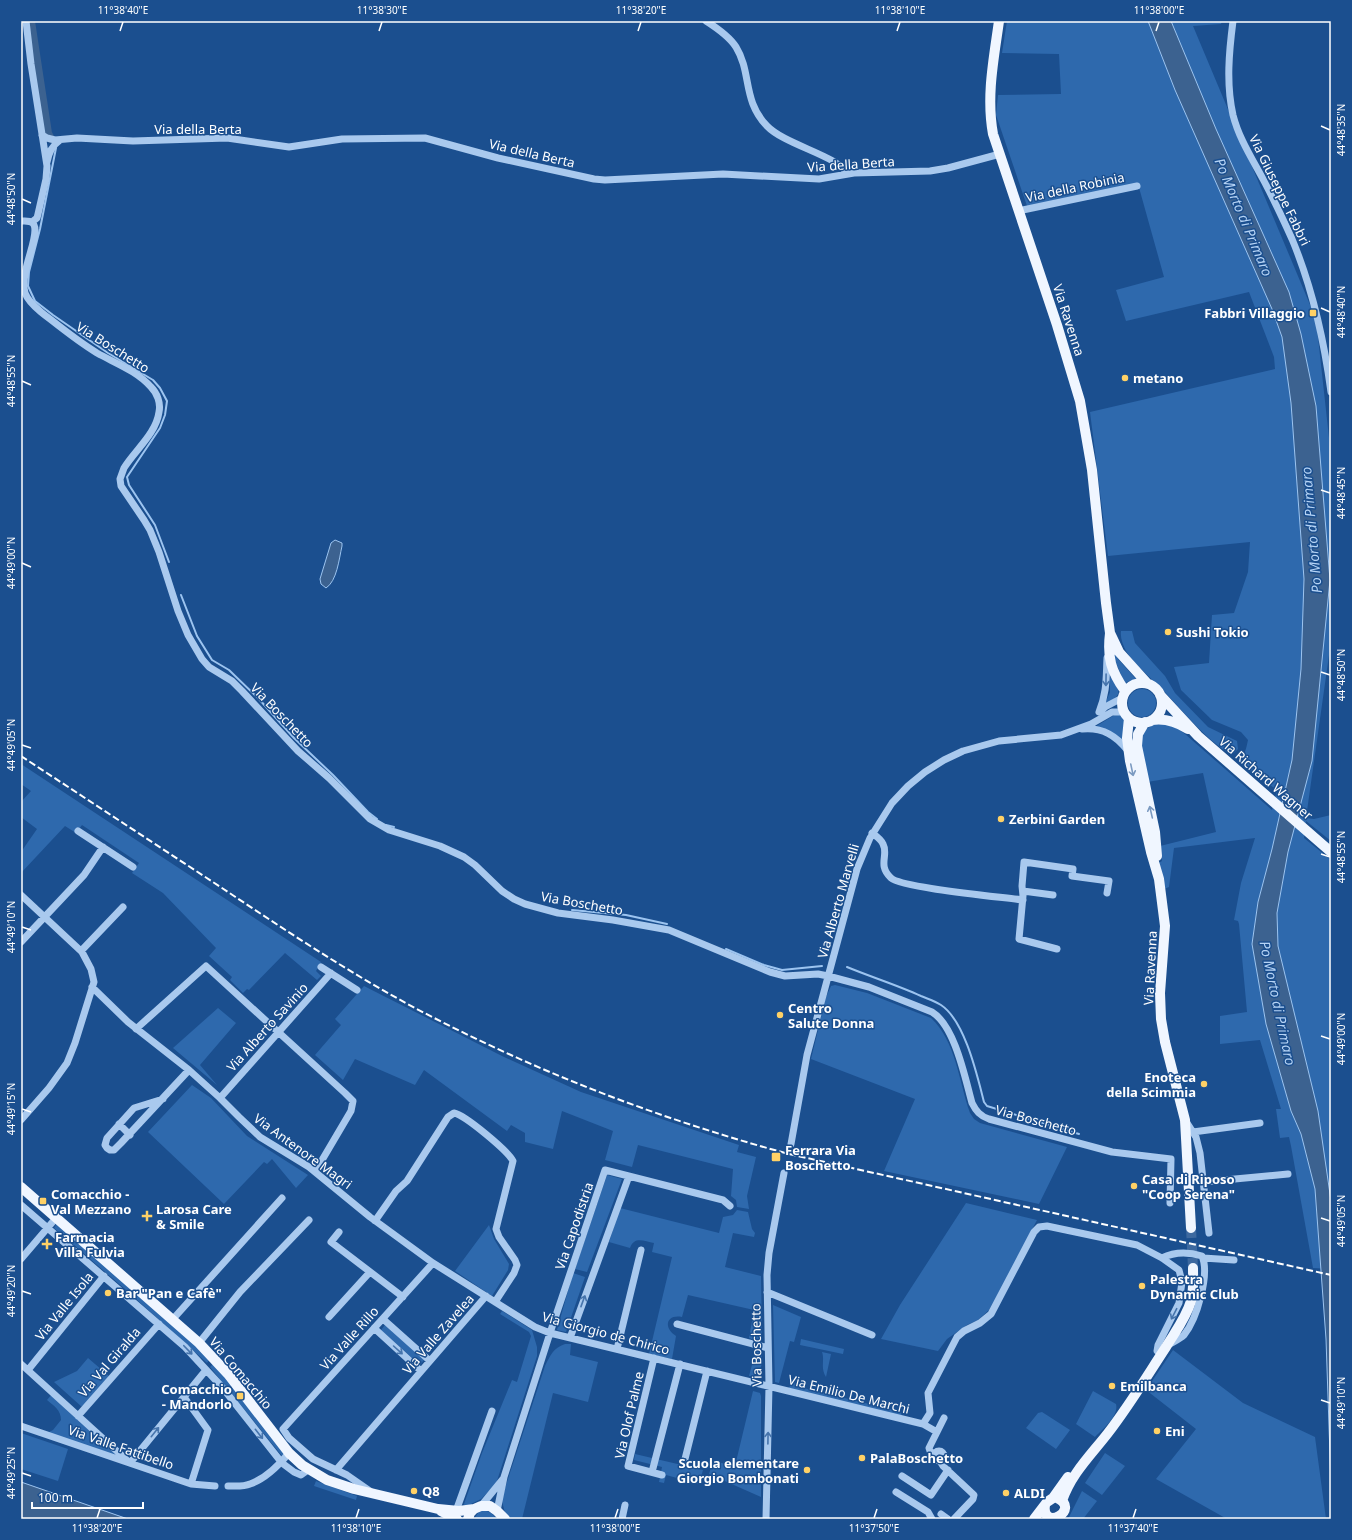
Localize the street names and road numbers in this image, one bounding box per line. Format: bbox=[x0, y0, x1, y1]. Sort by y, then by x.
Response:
street label: Via della Berta bbox=[154, 120, 242, 138]
street label: Via Giuseppe Fabbri bbox=[1245, 131, 1315, 249]
street label: Via della Berta bbox=[487, 134, 577, 172]
street label: Via della Berta bbox=[807, 152, 895, 176]
street label: Via della Robinia bbox=[1024, 168, 1126, 206]
street label: Via Ravenna bbox=[1049, 282, 1089, 358]
street label: Via Boschetto bbox=[73, 317, 153, 377]
street label: Via Boschetto bbox=[247, 679, 317, 751]
street label: Via Richard Wagner bbox=[1215, 732, 1317, 824]
street label: Via Alberto Marvelli bbox=[813, 842, 863, 960]
street label: Via Boschetto bbox=[539, 887, 625, 919]
street label: Via Ravenna bbox=[1139, 930, 1161, 1006]
street label: Via Alberto Savinio bbox=[222, 979, 312, 1075]
street label: Via Boschetto bbox=[993, 1101, 1079, 1139]
street label: Via Antenore Magri bbox=[250, 1109, 356, 1193]
street label: Via Capodistria bbox=[551, 1180, 597, 1272]
street label: Via Valle Isola bbox=[31, 1268, 97, 1344]
street label: Via Valle Zavelea bbox=[398, 1290, 478, 1378]
street label: Via Valle Rillo bbox=[316, 1302, 383, 1374]
street label: Via Boschetto bbox=[746, 1303, 766, 1387]
street label: Via Giorgio de Chirico bbox=[540, 1307, 672, 1359]
street label: Via Val Giralda bbox=[74, 1323, 144, 1401]
street label: Via Comacchio bbox=[205, 1333, 277, 1413]
street label: Via Olof Palme bbox=[610, 1370, 648, 1460]
street label: Via Emilio De Marchi bbox=[786, 1370, 912, 1418]
street label: Via Valle Fattibello bbox=[66, 1420, 176, 1474]

